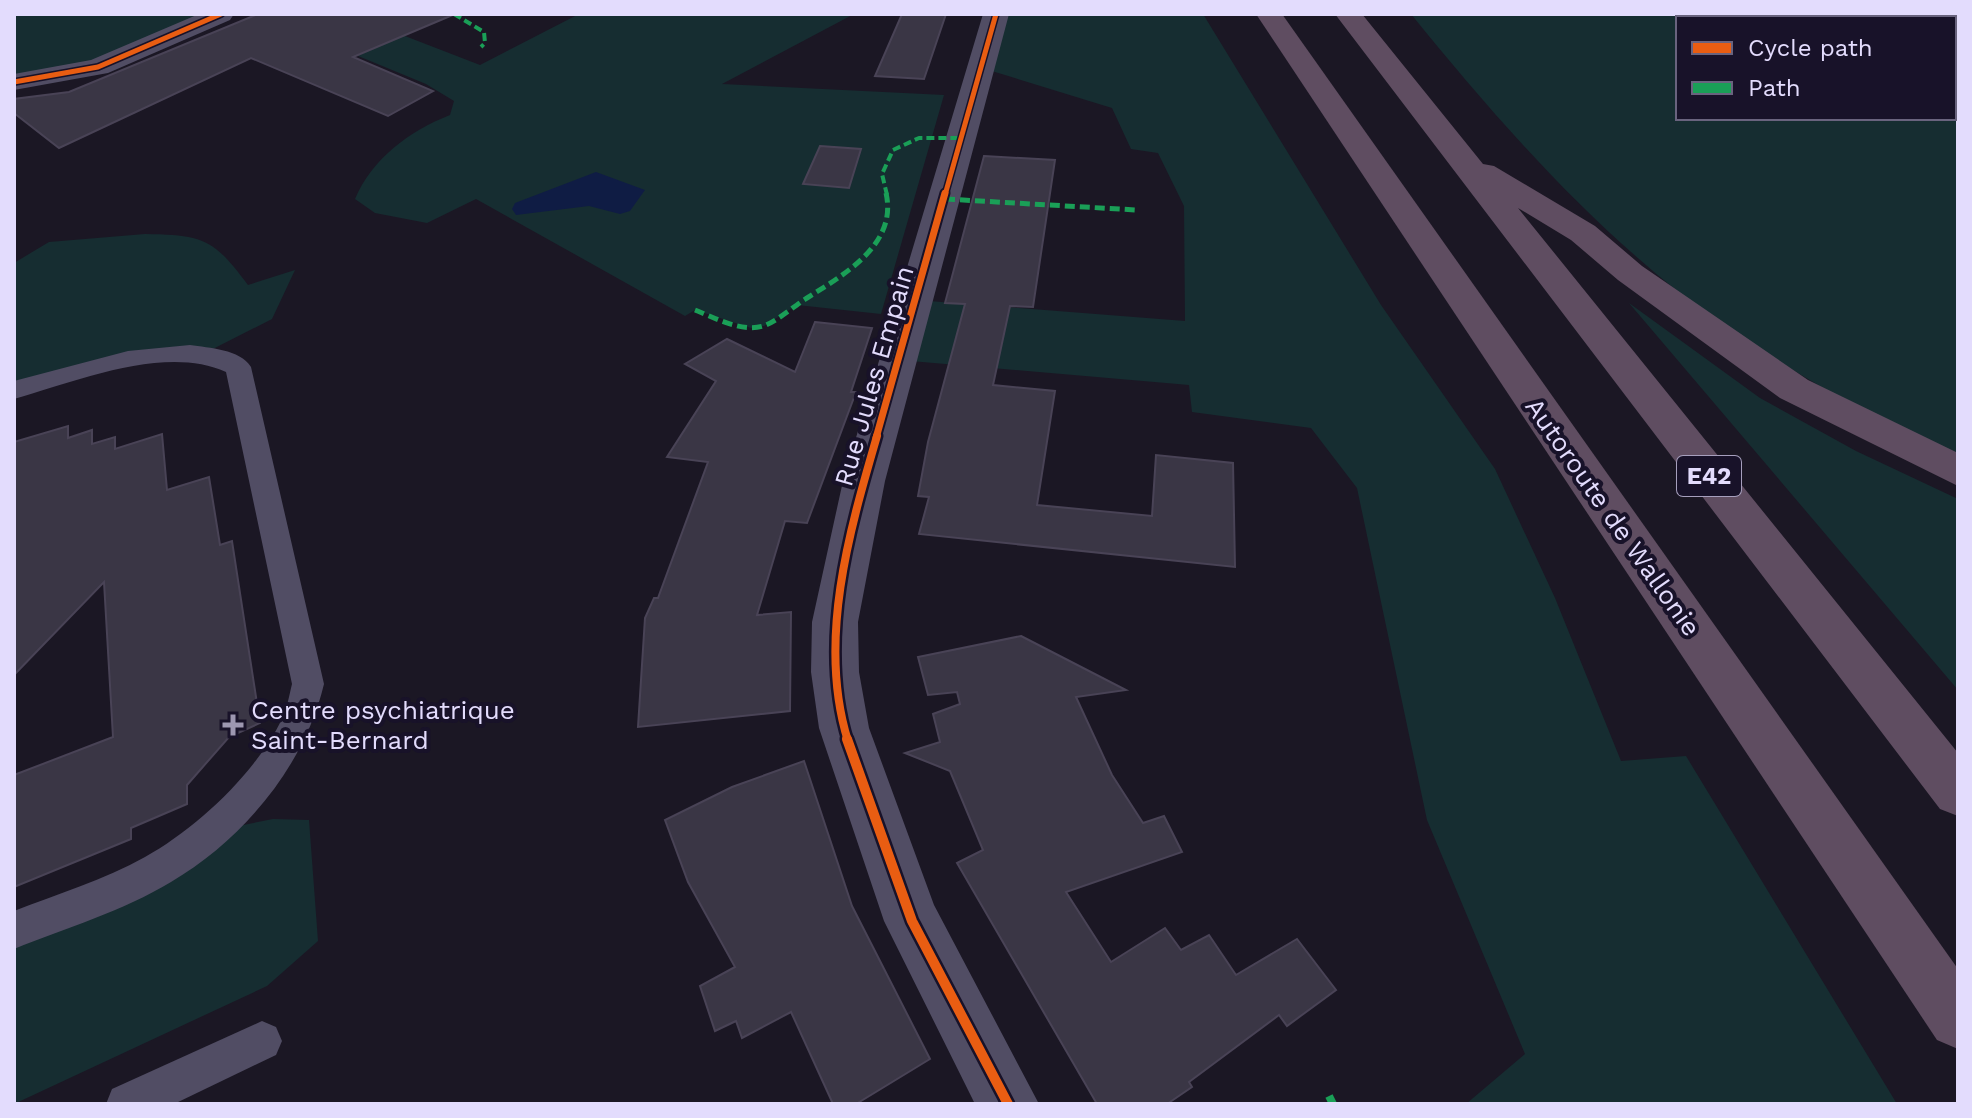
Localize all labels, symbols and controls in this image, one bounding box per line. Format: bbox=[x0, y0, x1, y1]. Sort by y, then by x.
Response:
legend bbox=[1676, 16, 1956, 120]
text: Cycle path bbox=[1748, 34, 1873, 62]
text: Path bbox=[1748, 74, 1801, 102]
street label: Rue Jules Empain bbox=[828, 262, 920, 490]
street label: Autoroute de Wallonie bbox=[1519, 392, 1707, 642]
road number: E42 bbox=[1677, 456, 1741, 496]
place label: Centre psychiatrique Saint-Bernard bbox=[251, 695, 515, 755]
marker: Centre psychiatrique Saint-Bernard bbox=[222, 714, 244, 736]

